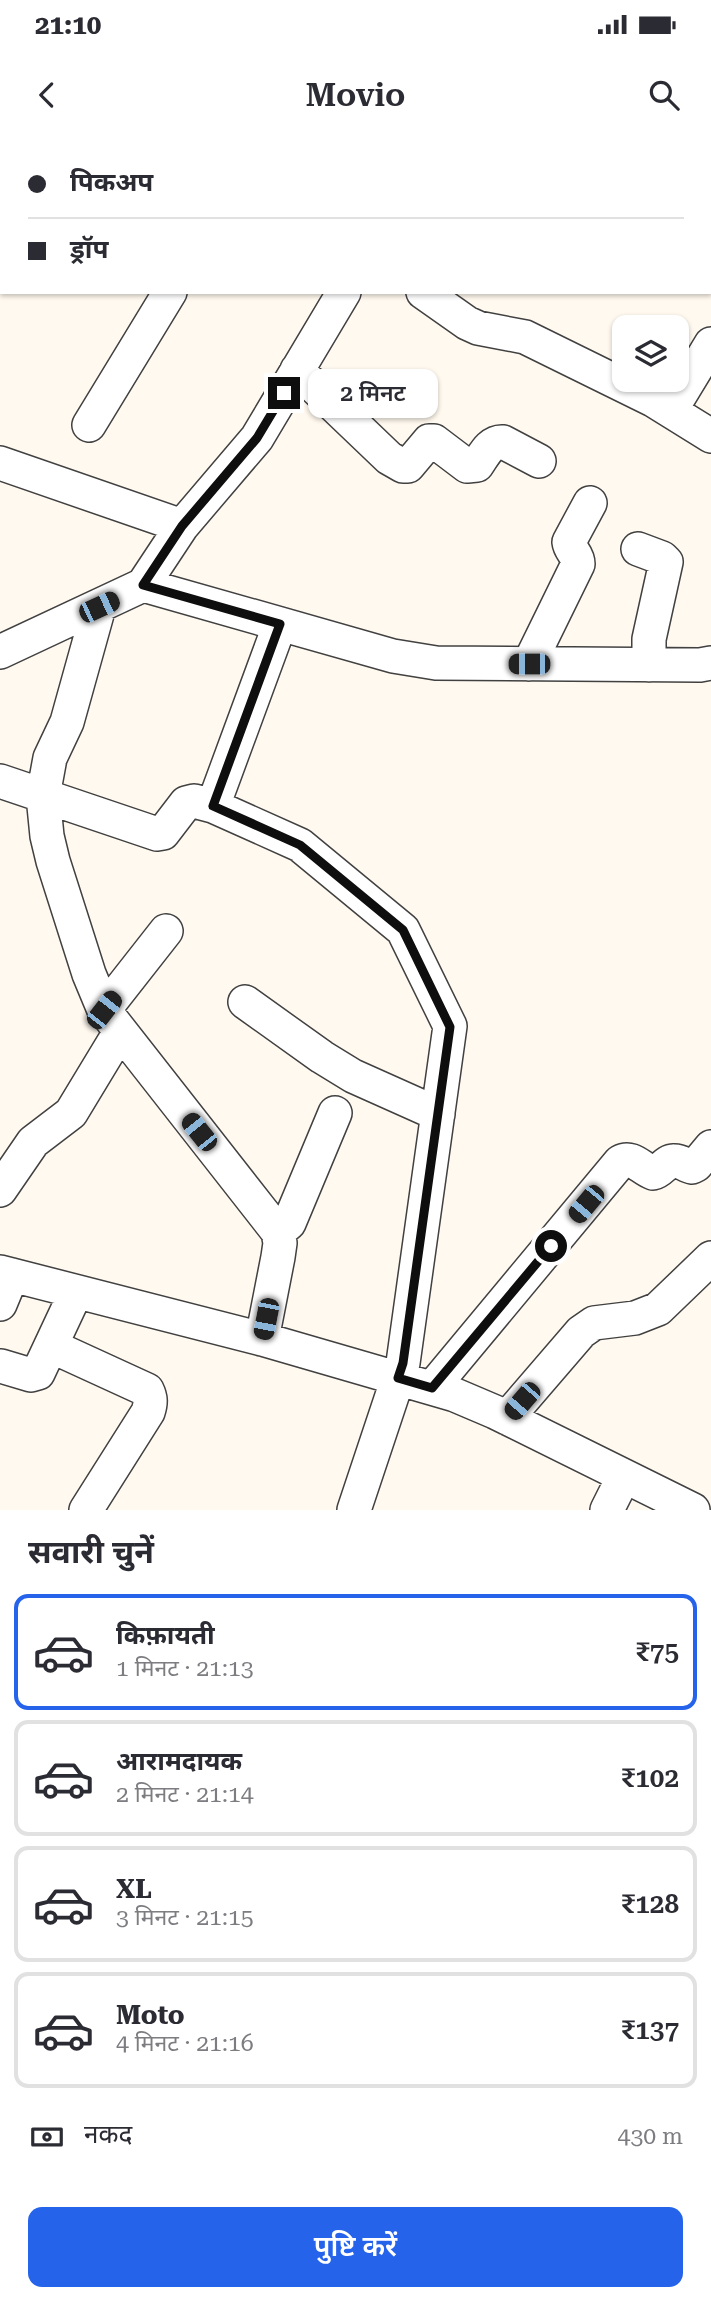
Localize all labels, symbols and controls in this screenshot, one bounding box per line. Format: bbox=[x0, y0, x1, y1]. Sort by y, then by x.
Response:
text: 21:10 bbox=[35, 10, 101, 40]
icon: back bbox=[28, 76, 66, 114]
text: Movio bbox=[306, 76, 405, 114]
icon: search bbox=[645, 76, 683, 114]
text: पिकअप bbox=[70, 167, 153, 197]
text: ड्रॉप bbox=[70, 234, 108, 264]
map controls bbox=[612, 315, 689, 392]
button: layers bbox=[612, 315, 689, 392]
callout: 2 मिनट bbox=[308, 369, 438, 418]
route end bbox=[268, 377, 300, 409]
text: 2 मिनट bbox=[340, 380, 406, 407]
car bbox=[76, 589, 123, 625]
car bbox=[509, 654, 551, 675]
car bbox=[83, 987, 126, 1033]
car bbox=[178, 1109, 221, 1155]
car bbox=[565, 1181, 608, 1227]
route start bbox=[535, 1230, 567, 1262]
car bbox=[252, 1296, 281, 1342]
car bbox=[501, 1378, 544, 1424]
text: सवारी चुनें bbox=[28, 1533, 154, 1571]
text: किफ़ायती bbox=[116, 1620, 215, 1650]
icon: car bbox=[32, 1621, 95, 1684]
text: ₹75 bbox=[635, 1637, 679, 1667]
text: 1 मिनट · 21:13 bbox=[116, 1655, 254, 1682]
text: आरामदायक bbox=[116, 1746, 242, 1776]
icon: car bbox=[32, 1747, 95, 1810]
text: ₹102 bbox=[621, 1763, 679, 1793]
text: 2 मिनट · 21:14 bbox=[116, 1781, 254, 1808]
icon: car bbox=[32, 1873, 95, 1936]
text: XL bbox=[116, 1874, 152, 1904]
text: ₹128 bbox=[621, 1889, 679, 1919]
text: 3 मिनट · 21:15 bbox=[116, 1904, 254, 1931]
icon: car bbox=[32, 1999, 95, 2062]
text: Moto bbox=[116, 2000, 185, 2030]
text: ₹137 bbox=[621, 2015, 679, 2045]
text: 4 मिनट · 21:16 bbox=[116, 2030, 254, 2057]
icon: cash bbox=[28, 2118, 66, 2156]
text: नकद bbox=[84, 2119, 132, 2149]
text: 430 m bbox=[618, 2123, 683, 2150]
button: पुष्टि करें bbox=[28, 2207, 683, 2287]

